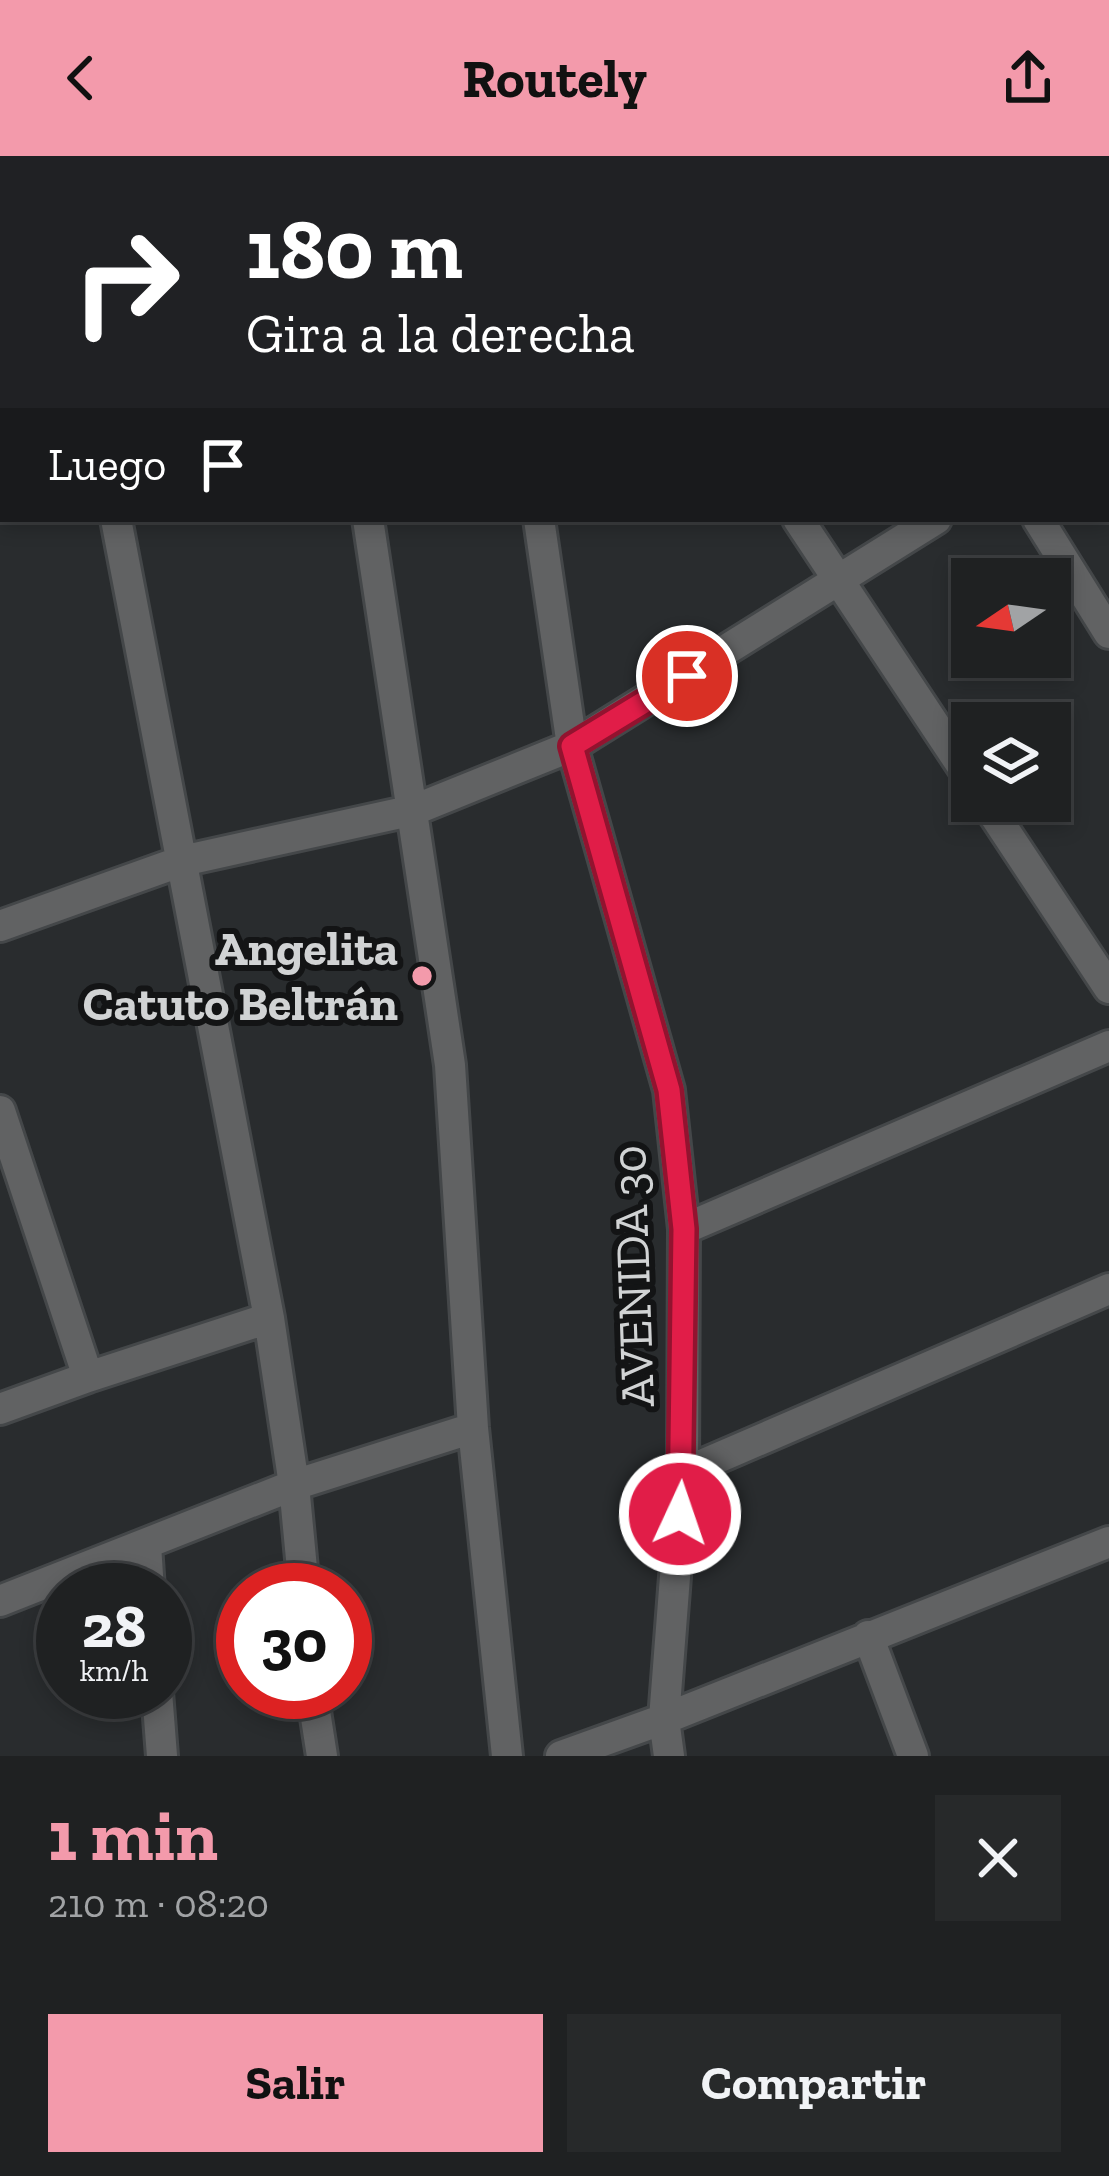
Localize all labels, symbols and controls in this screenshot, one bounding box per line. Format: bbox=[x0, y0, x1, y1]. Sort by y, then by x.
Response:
icon: back bbox=[48, 45, 114, 111]
icon: share bbox=[995, 45, 1061, 111]
text: Routely bbox=[462, 46, 647, 111]
text: 180 m bbox=[246, 199, 463, 300]
icon: right bbox=[48, 204, 204, 360]
text: Gira a la derecha bbox=[246, 301, 635, 366]
icon: arrive bbox=[190, 432, 256, 498]
text: Luego bbox=[48, 438, 166, 492]
north arrow bbox=[951, 558, 1071, 678]
map controls bbox=[951, 558, 1071, 822]
pin bbox=[636, 625, 738, 727]
icon: arrive bbox=[654, 643, 720, 709]
button: layers bbox=[951, 702, 1071, 822]
place label: Angelita Catuto Beltrán bbox=[83, 920, 398, 1032]
marker: Angelita Catuto Beltrán bbox=[409, 963, 435, 989]
street label: AVENIDA 30 bbox=[600, 1144, 666, 1408]
position arrow bbox=[617, 1451, 743, 1577]
speed limit sign: 30 bbox=[216, 1563, 372, 1719]
text: 28 bbox=[82, 1590, 146, 1662]
text: km/h bbox=[80, 1653, 148, 1689]
text: 1 min bbox=[48, 1792, 218, 1878]
button: close bbox=[935, 1795, 1061, 1921]
text: 210 m · 08:20 bbox=[48, 1880, 269, 1927]
button: Salir bbox=[48, 2014, 543, 2152]
button: Compartir bbox=[567, 2014, 1061, 2152]

